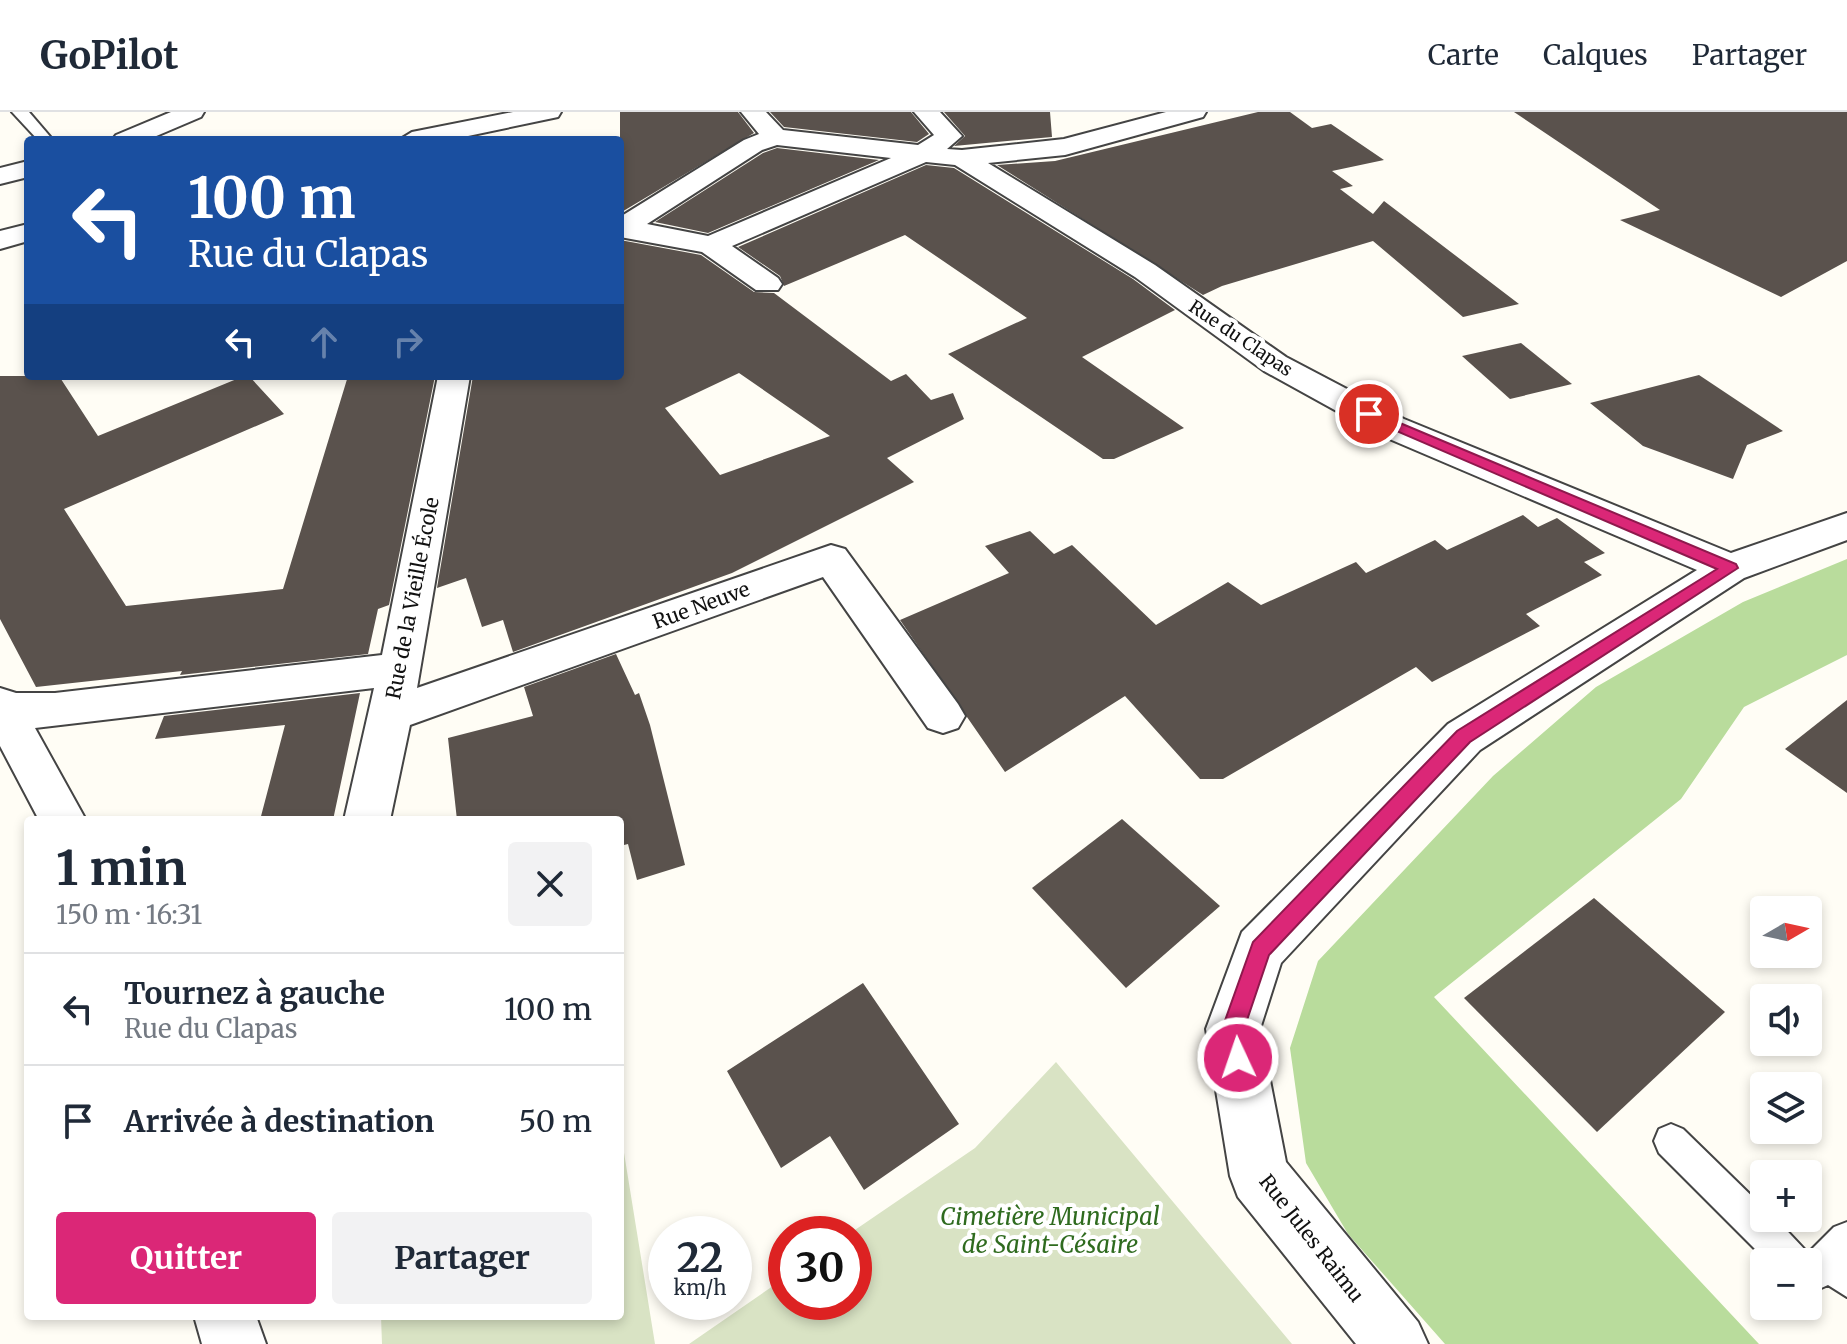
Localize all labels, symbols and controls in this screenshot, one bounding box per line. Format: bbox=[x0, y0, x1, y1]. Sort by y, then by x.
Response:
text: GoPilot bbox=[40, 32, 179, 79]
text: Carte bbox=[1428, 37, 1499, 73]
text: Calques bbox=[1543, 37, 1648, 73]
text: Partager bbox=[1692, 37, 1807, 73]
text: 100 m bbox=[188, 163, 356, 233]
icon: left bbox=[56, 168, 160, 272]
text: Rue du Clapas bbox=[188, 232, 428, 277]
street label: Rue du Clapas bbox=[1185, 295, 1297, 381]
icon: left bbox=[218, 320, 262, 364]
icon: ahead bbox=[302, 320, 346, 364]
icon: right bbox=[386, 320, 430, 364]
pin bbox=[1335, 380, 1403, 448]
icon: arrive bbox=[1347, 392, 1391, 436]
street label: Rue de la Vieille École bbox=[378, 494, 444, 701]
street label: Rue Neuve bbox=[649, 576, 753, 634]
text: 1 min bbox=[56, 838, 187, 898]
button: close bbox=[508, 842, 592, 926]
north arrow bbox=[1750, 896, 1822, 968]
map controls bbox=[1750, 896, 1822, 1320]
text: 150 m · 16:31 bbox=[56, 898, 202, 931]
text: Tournez à gauche bbox=[124, 974, 385, 1012]
button: sound bbox=[1750, 984, 1822, 1056]
icon: left bbox=[56, 987, 100, 1031]
text: 100 m bbox=[504, 990, 592, 1028]
text: Rue du Clapas bbox=[124, 1012, 298, 1045]
position arrow bbox=[1196, 1016, 1280, 1100]
button: layers bbox=[1750, 1072, 1822, 1144]
icon: arrive bbox=[56, 1099, 100, 1143]
text: Arrivée à destination bbox=[124, 1102, 434, 1140]
text: 50 m bbox=[519, 1102, 592, 1140]
button: + bbox=[1750, 1160, 1822, 1232]
street label: Rue Jules Raimu bbox=[1254, 1169, 1370, 1307]
park label: Cimetière Municipal de Saint-Césaire bbox=[940, 1201, 1160, 1260]
button: Quitter bbox=[56, 1212, 316, 1304]
button: Partager bbox=[332, 1212, 592, 1304]
speed limit sign: 30 bbox=[768, 1216, 872, 1320]
text: 22 bbox=[677, 1233, 723, 1283]
button: − bbox=[1750, 1248, 1822, 1320]
text: km/h bbox=[674, 1275, 726, 1300]

